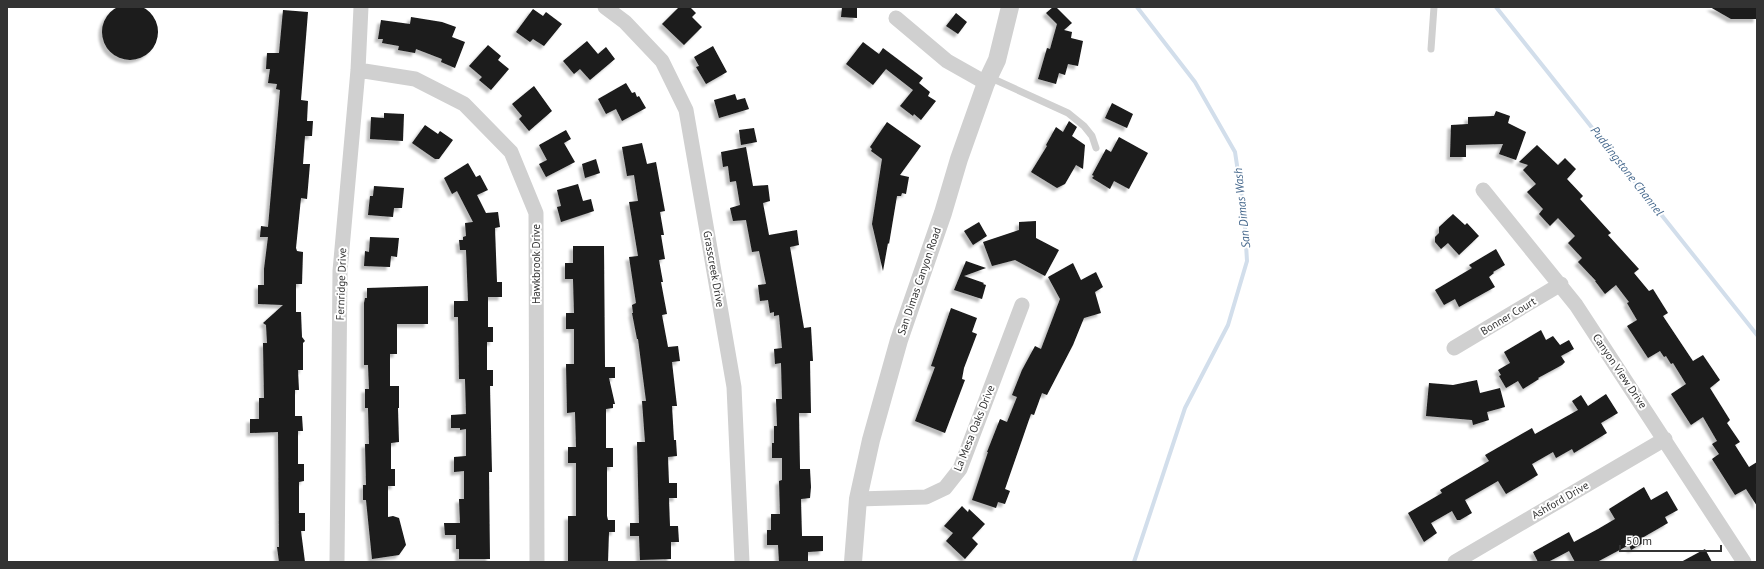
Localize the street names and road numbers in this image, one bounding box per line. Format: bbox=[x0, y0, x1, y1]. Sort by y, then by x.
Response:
street label: Hawkbrook Drive bbox=[529, 223, 543, 304]
street label: San Dimas Canyon Road bbox=[894, 225, 944, 337]
street label: Grasscreek Drive bbox=[700, 230, 728, 309]
street label: Fernridge Drive bbox=[333, 247, 349, 321]
street label: Bonner Court bbox=[1478, 294, 1538, 338]
street label: Canyon View Drive bbox=[1590, 331, 1650, 411]
street label: La Mesa Oaks Drive bbox=[950, 383, 998, 473]
street label: Ashford Drive bbox=[1529, 478, 1591, 522]

